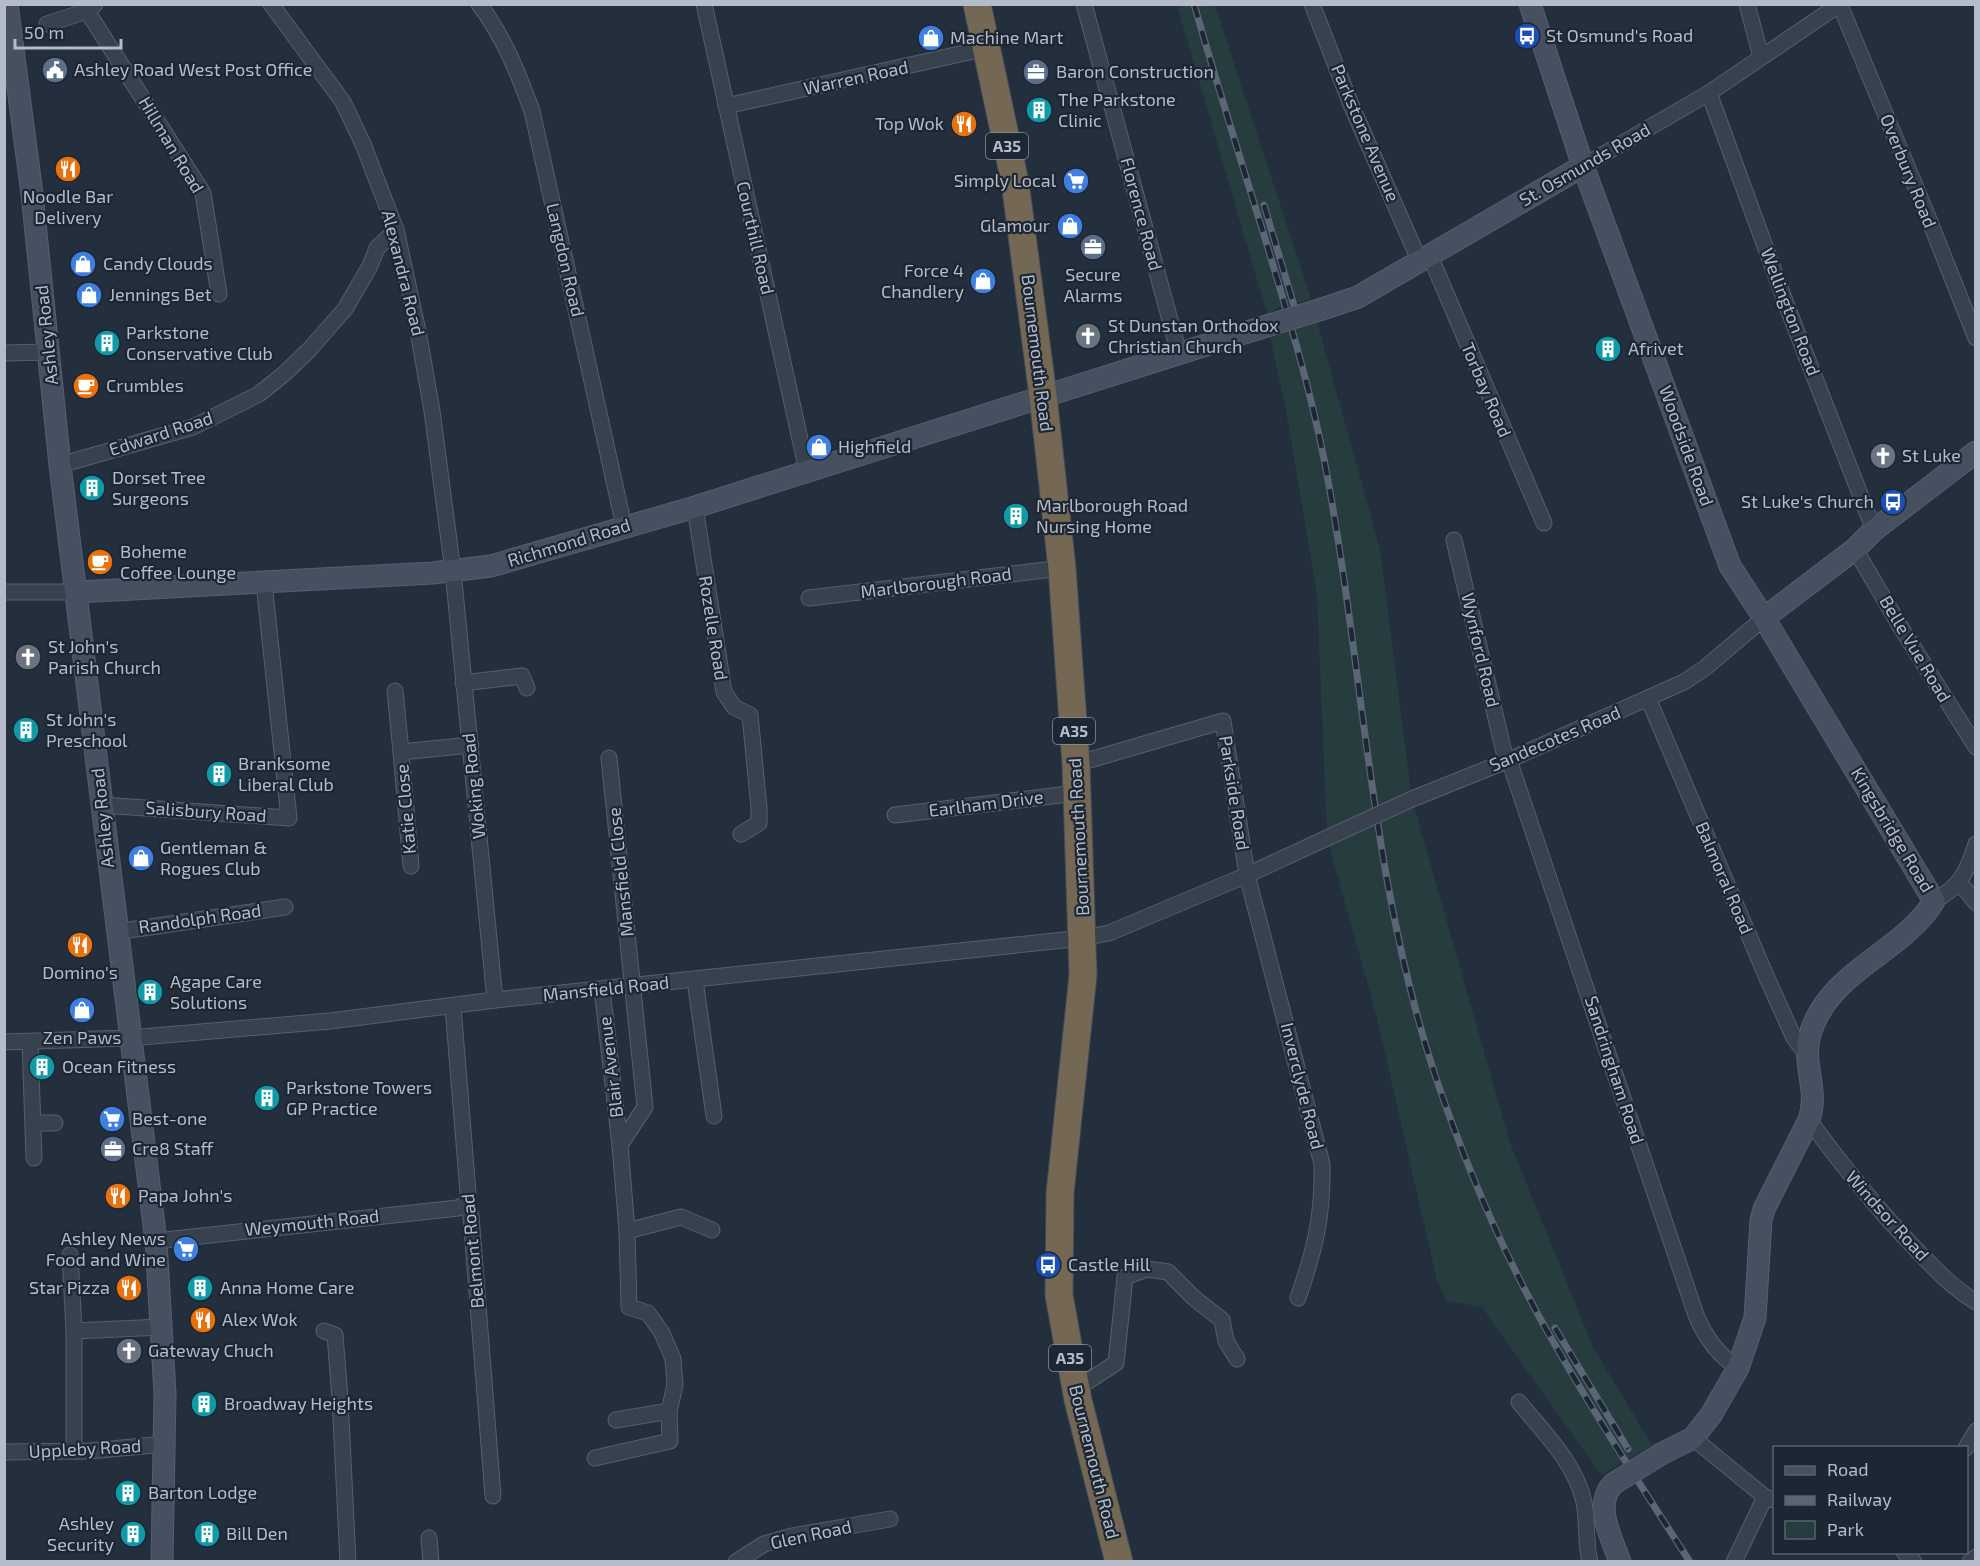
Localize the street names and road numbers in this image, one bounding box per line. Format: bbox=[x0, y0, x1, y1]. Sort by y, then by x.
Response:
street label: Warren Road bbox=[801, 55, 910, 99]
street label: Parkstone Avenue bbox=[1327, 61, 1405, 205]
street label: Hillman Road bbox=[134, 92, 209, 197]
street label: Overbury Road bbox=[1876, 111, 1942, 231]
street label: St. Osmunds Road bbox=[1515, 118, 1654, 211]
road number: A35 bbox=[986, 133, 1028, 159]
street label: Florence Road bbox=[1116, 155, 1168, 273]
street label: Courthill Road bbox=[732, 179, 780, 296]
street label: Langdon Road bbox=[542, 201, 590, 319]
street label: Alexandra Road bbox=[378, 208, 430, 338]
street label: Wellington Road bbox=[1756, 245, 1825, 379]
street label: Bournemouth Road bbox=[1017, 273, 1059, 433]
street label: Ashley Road bbox=[30, 284, 62, 386]
street label: Torbay Road bbox=[1457, 339, 1517, 440]
street label: Woodside Road bbox=[1655, 382, 1719, 509]
street label: Edward Road bbox=[106, 406, 215, 460]
street label: Richmond Road bbox=[505, 513, 633, 571]
street label: Marlborough Road bbox=[859, 562, 1013, 602]
street label: Rozelle Road bbox=[695, 574, 733, 682]
street label: Wynford Road bbox=[1457, 590, 1505, 709]
street label: Belle Vue Road bbox=[1875, 591, 1956, 706]
street label: Sandecotes Road bbox=[1486, 701, 1624, 776]
road number: A35 bbox=[1053, 718, 1095, 744]
street label: Woking Road bbox=[456, 732, 490, 840]
street label: Parkside Road bbox=[1215, 734, 1255, 852]
street label: Bournemouth Road bbox=[1063, 758, 1093, 917]
street label: Katie Close bbox=[390, 763, 420, 855]
street label: Kingsbridge Road bbox=[1847, 763, 1939, 896]
street label: Ashley Road bbox=[86, 767, 118, 869]
street label: Earlham Drive bbox=[927, 785, 1044, 821]
street label: Salisbury Road bbox=[145, 796, 267, 826]
street label: Mansfield Close bbox=[602, 806, 638, 938]
street label: Balmoral Road bbox=[1691, 818, 1758, 937]
street label: Randolph Road bbox=[137, 899, 263, 938]
street label: Mansfield Road bbox=[542, 970, 670, 1006]
street label: Sandringham Road bbox=[1581, 993, 1649, 1147]
street label: Blair Avenue bbox=[593, 1015, 627, 1119]
street label: Inverclyde Road bbox=[1277, 1020, 1329, 1151]
street label: Windsor Road bbox=[1841, 1166, 1934, 1265]
street label: Belmont Road bbox=[456, 1193, 488, 1309]
street label: Weymouth Road bbox=[244, 1204, 380, 1240]
road number: A35 bbox=[1049, 1345, 1091, 1371]
street label: Bournemouth Road bbox=[1065, 1382, 1125, 1541]
street label: Uppleby Road bbox=[28, 1434, 142, 1462]
street label: Glen Road bbox=[768, 1515, 853, 1553]

